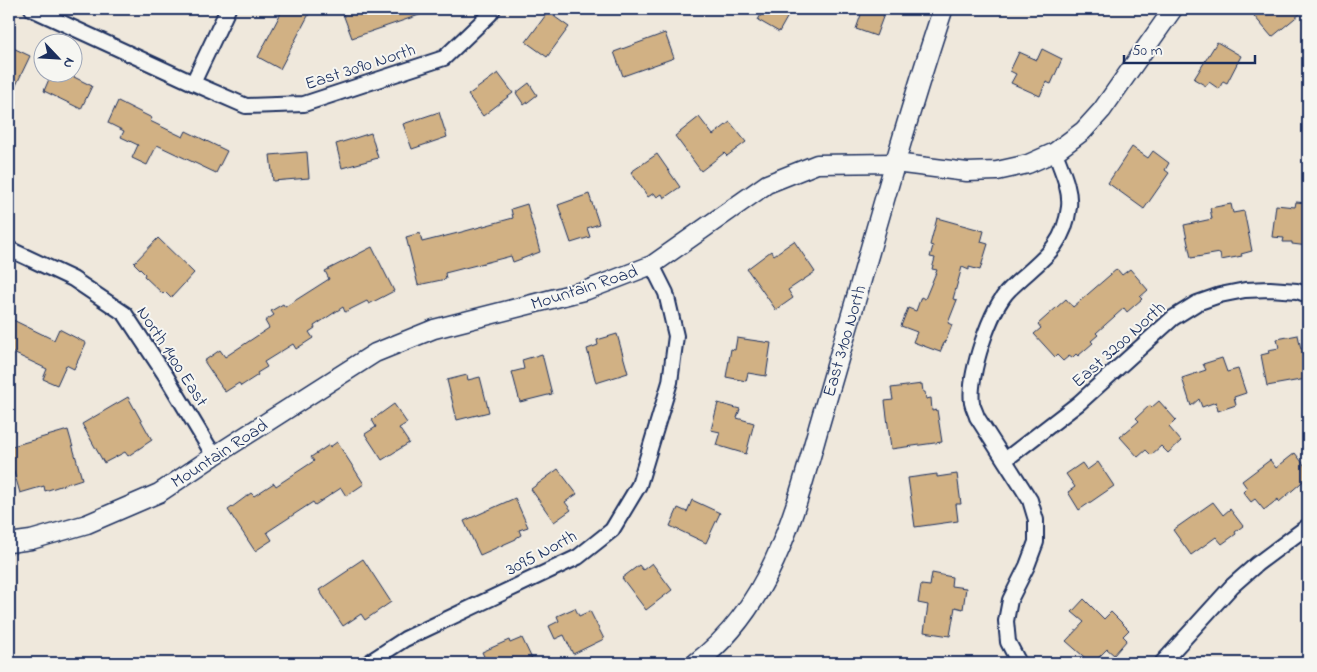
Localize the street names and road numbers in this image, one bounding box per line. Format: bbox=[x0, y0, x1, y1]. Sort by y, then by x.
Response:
street label: East 3090 North bbox=[302, 38, 419, 98]
street label: Mountain Road bbox=[528, 259, 641, 318]
street label: East 3100 North bbox=[817, 282, 874, 400]
street label: East 3200 North bbox=[1067, 296, 1172, 395]
street label: North 1400 East bbox=[129, 302, 214, 412]
street label: Mountain Road bbox=[166, 414, 274, 496]
street label: 3095 North bbox=[502, 524, 582, 583]

